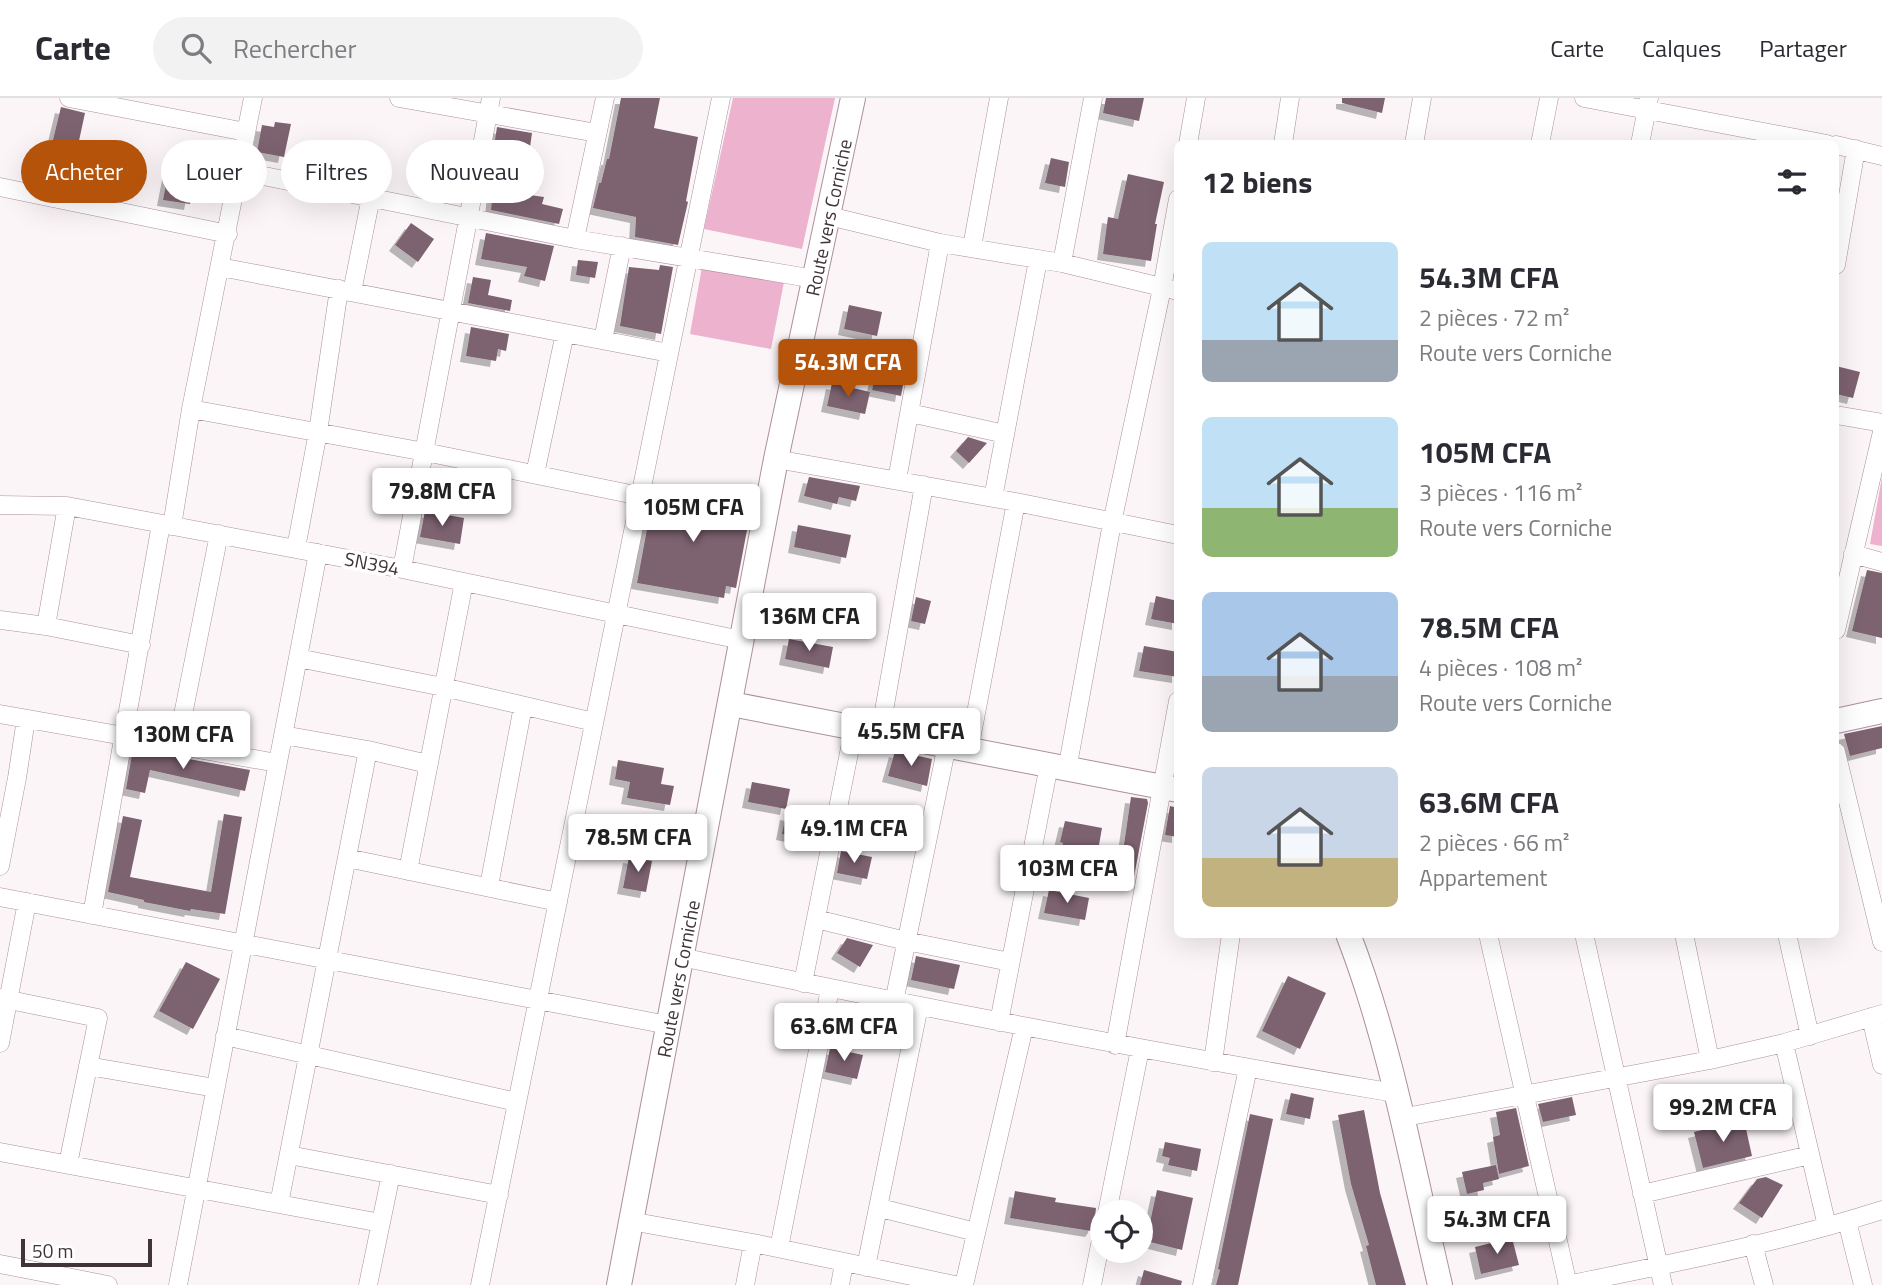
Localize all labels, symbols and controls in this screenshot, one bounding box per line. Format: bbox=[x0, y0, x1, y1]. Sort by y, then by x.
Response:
search box bbox=[153, 17, 643, 80]
text: Carte bbox=[35, 23, 111, 73]
icon: search bbox=[177, 29, 215, 67]
text: Rechercher bbox=[233, 29, 356, 68]
text: Carte bbox=[1550, 30, 1604, 66]
text: Calques bbox=[1642, 30, 1721, 66]
text: Partager bbox=[1759, 30, 1847, 66]
street label: Route vers Corniche bbox=[797, 136, 858, 298]
chip: Acheter bbox=[21, 140, 147, 203]
chip: Louer bbox=[161, 140, 267, 203]
chip: Filtres bbox=[281, 140, 392, 203]
chip: Nouveau bbox=[406, 140, 544, 203]
text: 12 biens bbox=[1202, 159, 1312, 205]
icon: filters bbox=[1773, 163, 1811, 201]
text: 54.3M CFA bbox=[1419, 254, 1559, 300]
icon: home bbox=[1258, 270, 1342, 354]
text: 2 pièces · 72 m² bbox=[1419, 300, 1570, 335]
text: Route vers Corniche bbox=[1419, 335, 1612, 370]
pin: 54.3M CFA bbox=[768, 340, 928, 399]
text: 54.3M CFA bbox=[794, 344, 902, 379]
text: 105M CFA bbox=[1419, 429, 1551, 475]
icon: home bbox=[1258, 445, 1342, 529]
pin: 79.8M CFA bbox=[362, 468, 522, 528]
text: 79.8M CFA bbox=[388, 473, 496, 508]
text: 3 pièces · 116 m² bbox=[1419, 475, 1582, 510]
pin: 105M CFA bbox=[621, 484, 765, 544]
text: 105M CFA bbox=[642, 489, 744, 524]
text: Route vers Corniche bbox=[1419, 510, 1612, 545]
street label: SN394 bbox=[342, 544, 402, 582]
pin: 136M CFA bbox=[737, 594, 881, 653]
text: 136M CFA bbox=[758, 598, 860, 633]
text: 78.5M CFA bbox=[1419, 604, 1559, 650]
icon: home bbox=[1258, 620, 1342, 704]
text: 4 pièces · 108 m² bbox=[1419, 650, 1582, 685]
text: Route vers Corniche bbox=[1419, 685, 1612, 720]
pin: 45.5M CFA bbox=[831, 708, 991, 768]
pin: 130M CFA bbox=[111, 712, 255, 771]
text: 45.5M CFA bbox=[857, 713, 965, 748]
text: 130M CFA bbox=[132, 716, 234, 751]
text: 63.6M CFA bbox=[1419, 779, 1559, 825]
icon: home bbox=[1258, 795, 1342, 879]
pin: 49.1M CFA bbox=[774, 806, 934, 865]
text: 49.1M CFA bbox=[800, 810, 908, 845]
pin: 78.5M CFA bbox=[558, 814, 718, 874]
text: 78.5M CFA bbox=[584, 819, 692, 854]
text: 2 pièces · 66 m² bbox=[1419, 825, 1570, 860]
pin: 103M CFA bbox=[995, 846, 1139, 905]
text: 103M CFA bbox=[1016, 850, 1118, 885]
text: Appartement bbox=[1419, 860, 1547, 895]
street label: Route vers Corniche bbox=[648, 897, 706, 1060]
pin: 63.6M CFA bbox=[764, 1004, 924, 1063]
text: 63.6M CFA bbox=[790, 1008, 898, 1043]
pin: 99.2M CFA bbox=[1643, 1084, 1803, 1144]
text: 99.2M CFA bbox=[1669, 1089, 1777, 1124]
pin: 54.3M CFA bbox=[1417, 1196, 1577, 1256]
map controls bbox=[1090, 1200, 1153, 1263]
button: locate bbox=[1090, 1200, 1153, 1263]
text: 54.3M CFA bbox=[1443, 1201, 1551, 1236]
scale bar bbox=[21, 1236, 152, 1268]
text: 50 m bbox=[32, 1236, 73, 1265]

